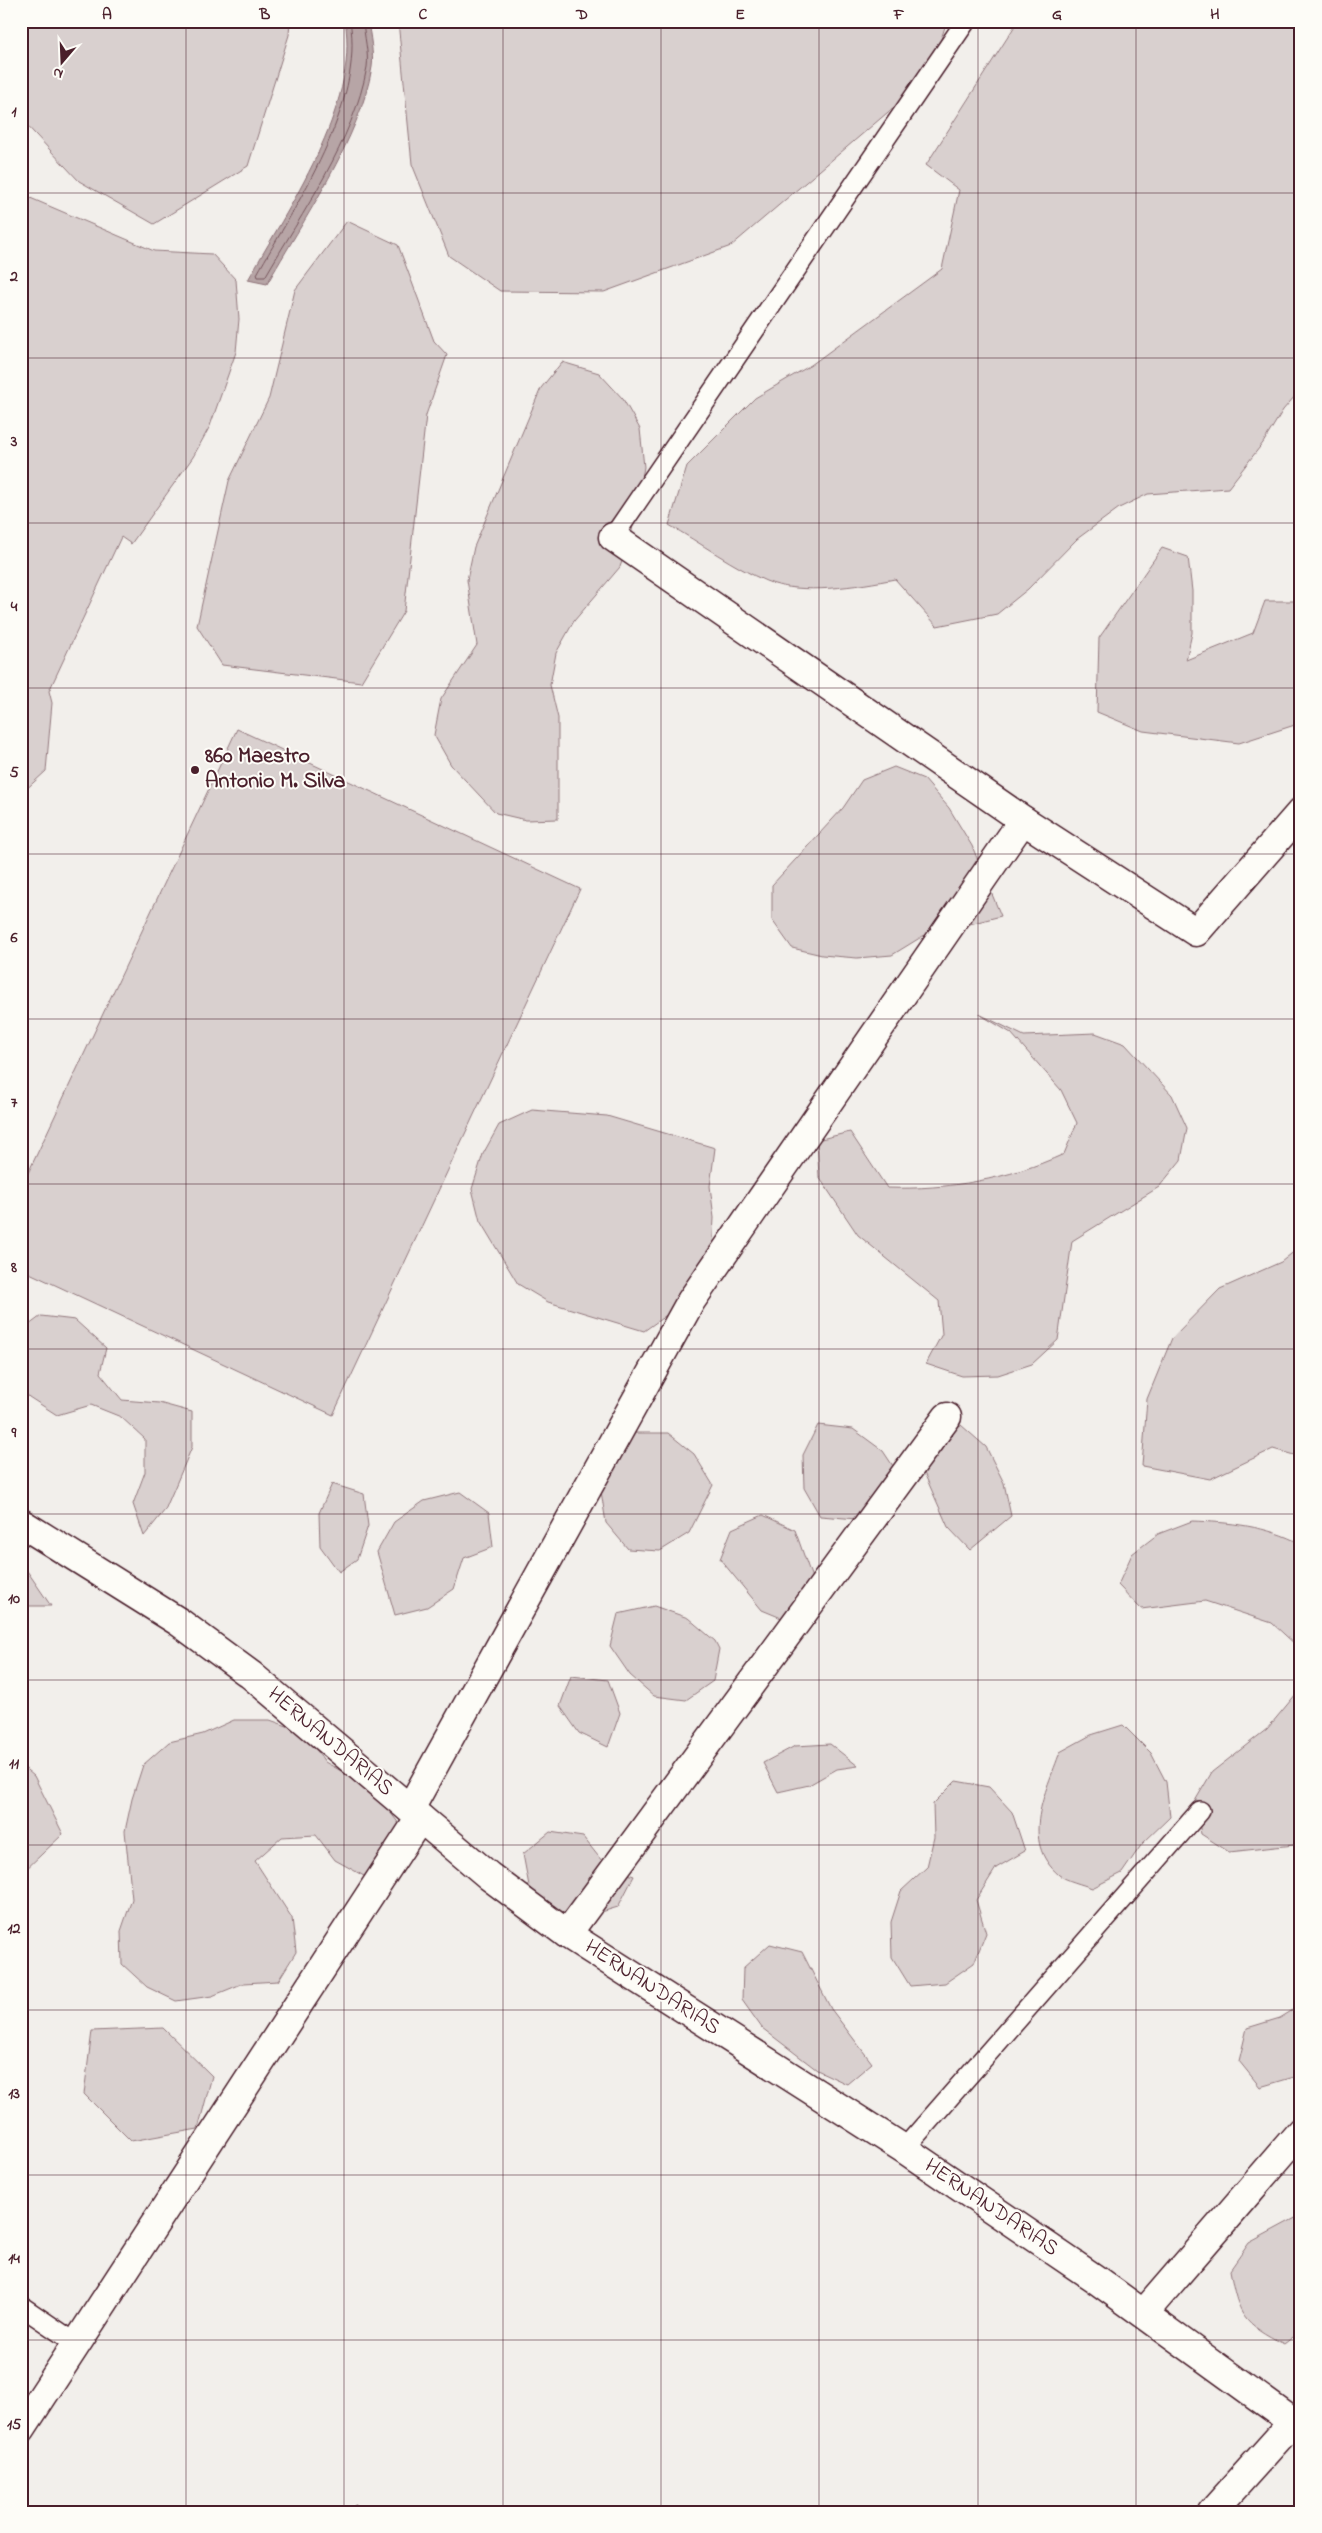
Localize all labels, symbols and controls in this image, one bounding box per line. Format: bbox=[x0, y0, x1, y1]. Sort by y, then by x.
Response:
text: A bbox=[102, 3, 112, 27]
text: B bbox=[259, 3, 271, 27]
text: C bbox=[419, 3, 428, 27]
text: D bbox=[575, 3, 588, 27]
text: E bbox=[735, 3, 745, 27]
text: F bbox=[893, 3, 905, 27]
text: G bbox=[1052, 3, 1062, 27]
text: H bbox=[1210, 3, 1220, 27]
north arrow bbox=[38, 38, 88, 88]
text: N bbox=[50, 61, 66, 84]
text: 1 bbox=[11, 100, 17, 124]
text: 2 bbox=[9, 265, 18, 289]
text: 3 bbox=[10, 430, 18, 454]
text: 4 bbox=[10, 595, 18, 619]
place label: 860 Maestro Antonio M. Silva bbox=[204, 741, 346, 798]
text: 5 bbox=[9, 761, 19, 785]
marker: 860 Maestro Antonio M. Silva bbox=[189, 764, 201, 776]
text: 6 bbox=[9, 926, 18, 950]
text: 7 bbox=[11, 1091, 18, 1115]
text: 8 bbox=[10, 1256, 17, 1280]
text: 9 bbox=[11, 1421, 17, 1445]
text: 10 bbox=[8, 1587, 20, 1611]
street label: HERNANDARIAS bbox=[260, 1680, 400, 1804]
text: 11 bbox=[9, 1752, 20, 1776]
text: 12 bbox=[7, 1917, 21, 1941]
street label: HERNANDARIAS bbox=[578, 1932, 726, 2044]
text: 13 bbox=[8, 2082, 20, 2106]
street label: HERNANDARIAS bbox=[917, 2151, 1065, 2265]
text: 14 bbox=[8, 2247, 20, 2271]
text: 15 bbox=[7, 2413, 22, 2437]

